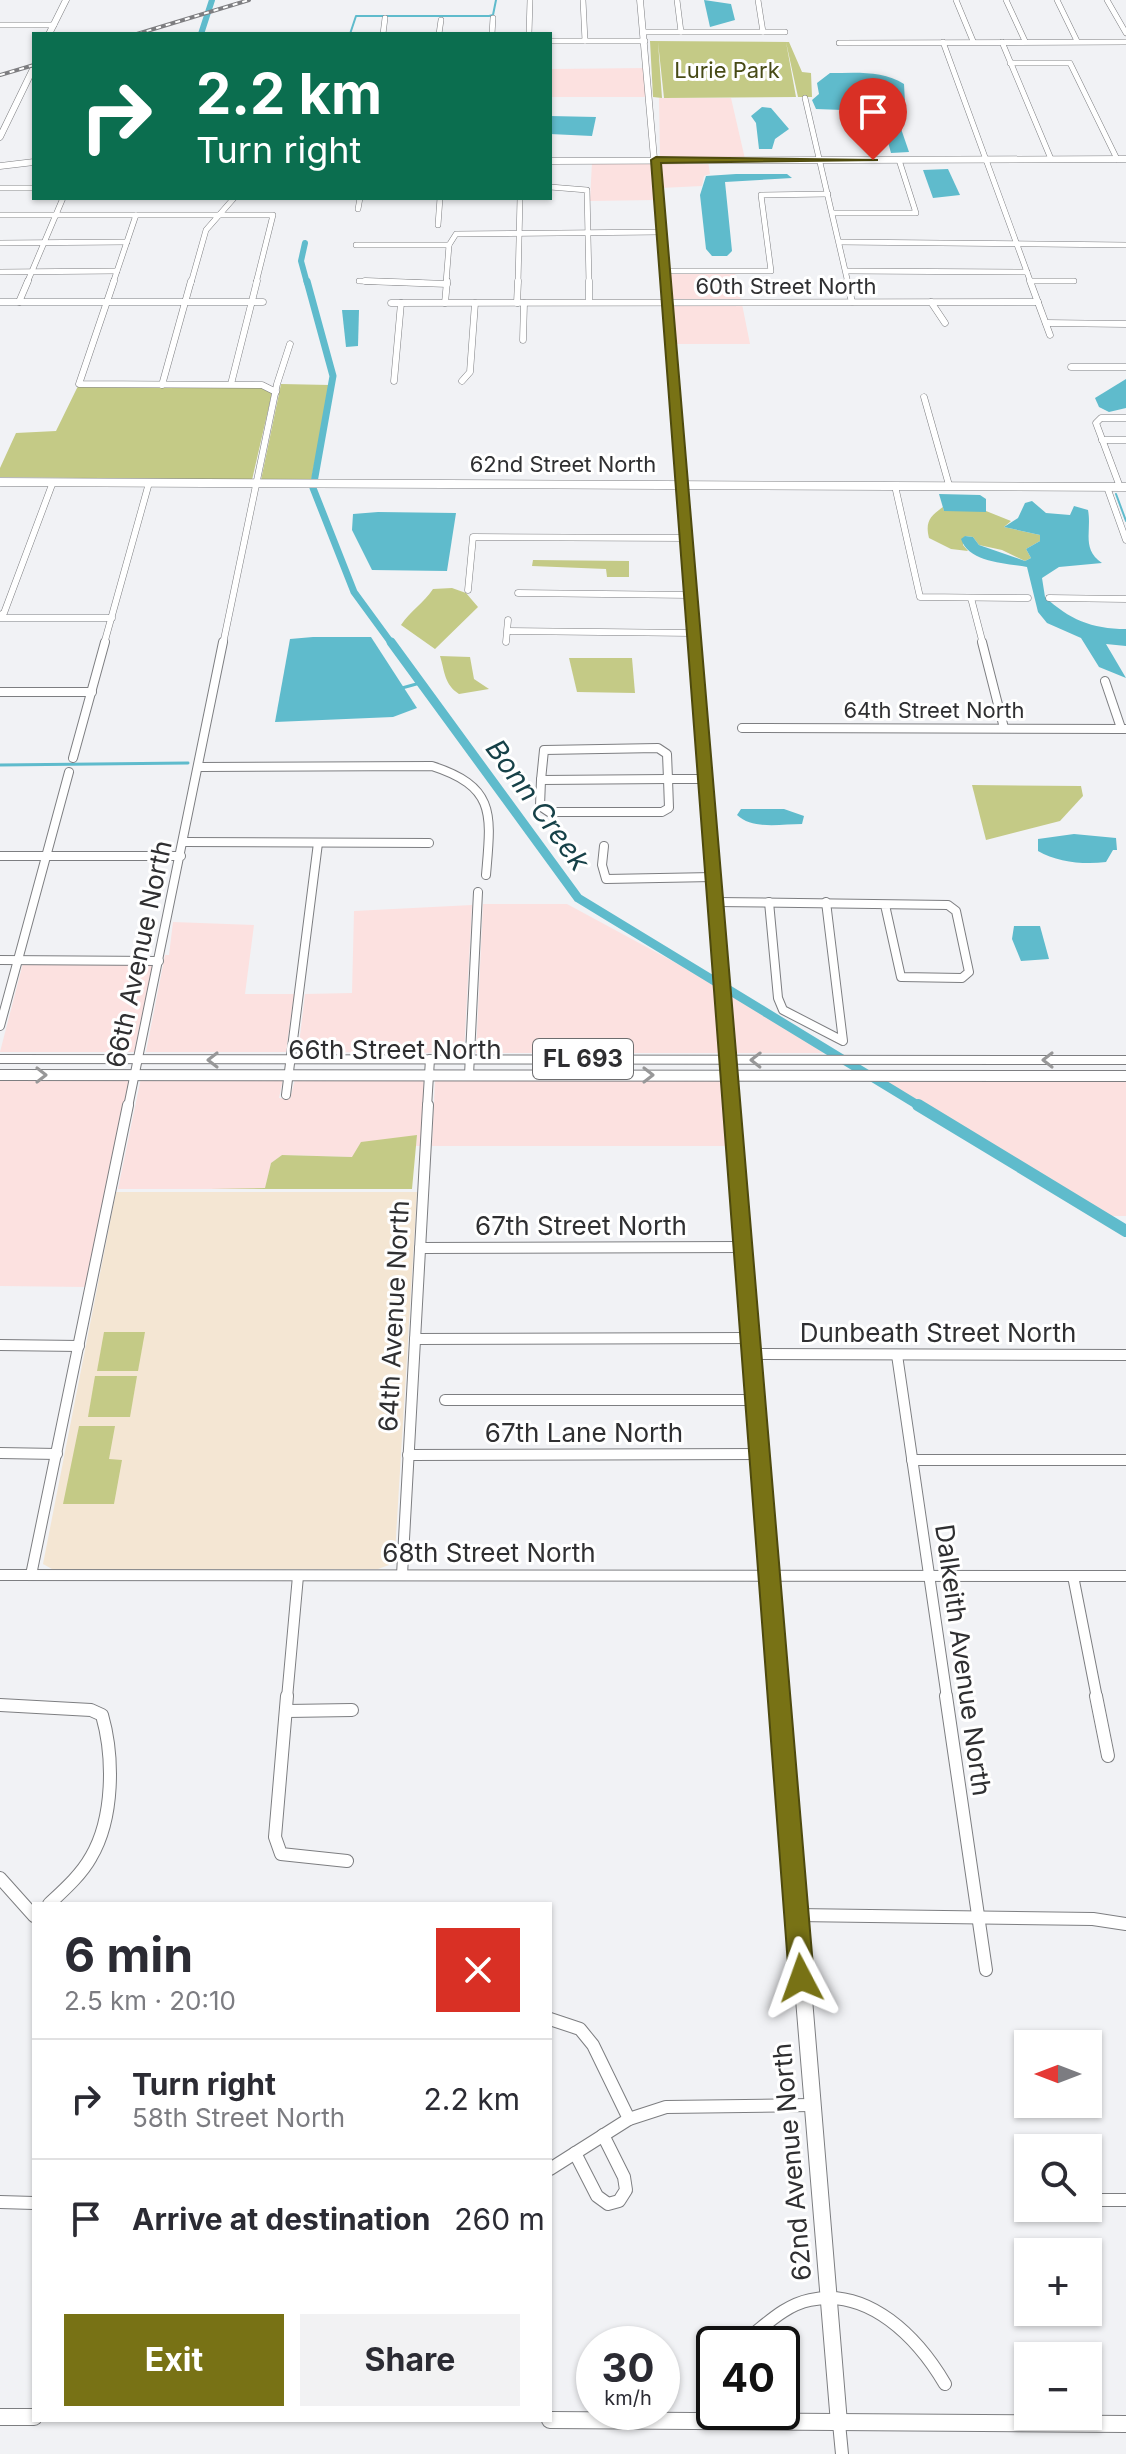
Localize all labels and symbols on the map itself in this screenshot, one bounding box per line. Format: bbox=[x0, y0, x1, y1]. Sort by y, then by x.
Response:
park label: Lurie Park bbox=[674, 57, 780, 83]
pin bbox=[839, 78, 907, 160]
street label: 60th Street North bbox=[695, 273, 877, 299]
street label: 62nd Street North bbox=[470, 451, 656, 477]
street label: 64th Street North bbox=[843, 697, 1025, 723]
water label: Bonn Creek bbox=[479, 733, 597, 878]
street label: 66th Avenue North bbox=[99, 838, 178, 1070]
street label: 66th Street North bbox=[288, 1034, 502, 1065]
road number: FL 693 bbox=[533, 1039, 633, 1079]
one-way arrow bbox=[206, 1051, 219, 1068]
one-way arrow bbox=[749, 1051, 762, 1069]
one-way arrow bbox=[1041, 1051, 1054, 1069]
one-way arrow bbox=[35, 1066, 48, 1084]
one-way arrow bbox=[642, 1066, 655, 1084]
street label: 64th Avenue North bbox=[372, 1199, 415, 1433]
street label: 67th Street North bbox=[475, 1210, 687, 1241]
street label: Dunbeath Street North bbox=[800, 1317, 1076, 1348]
street label: 67th Lane North bbox=[485, 1417, 683, 1448]
street label: Dalkeith Avenue North bbox=[929, 1522, 998, 1798]
street label: 68th Street North bbox=[382, 1537, 596, 1568]
position arrow bbox=[759, 1936, 843, 2020]
north arrow bbox=[1014, 2030, 1102, 2118]
street label: 62nd Avenue North bbox=[766, 2042, 817, 2282]
speed limit sign: 40 bbox=[696, 2326, 800, 2430]

